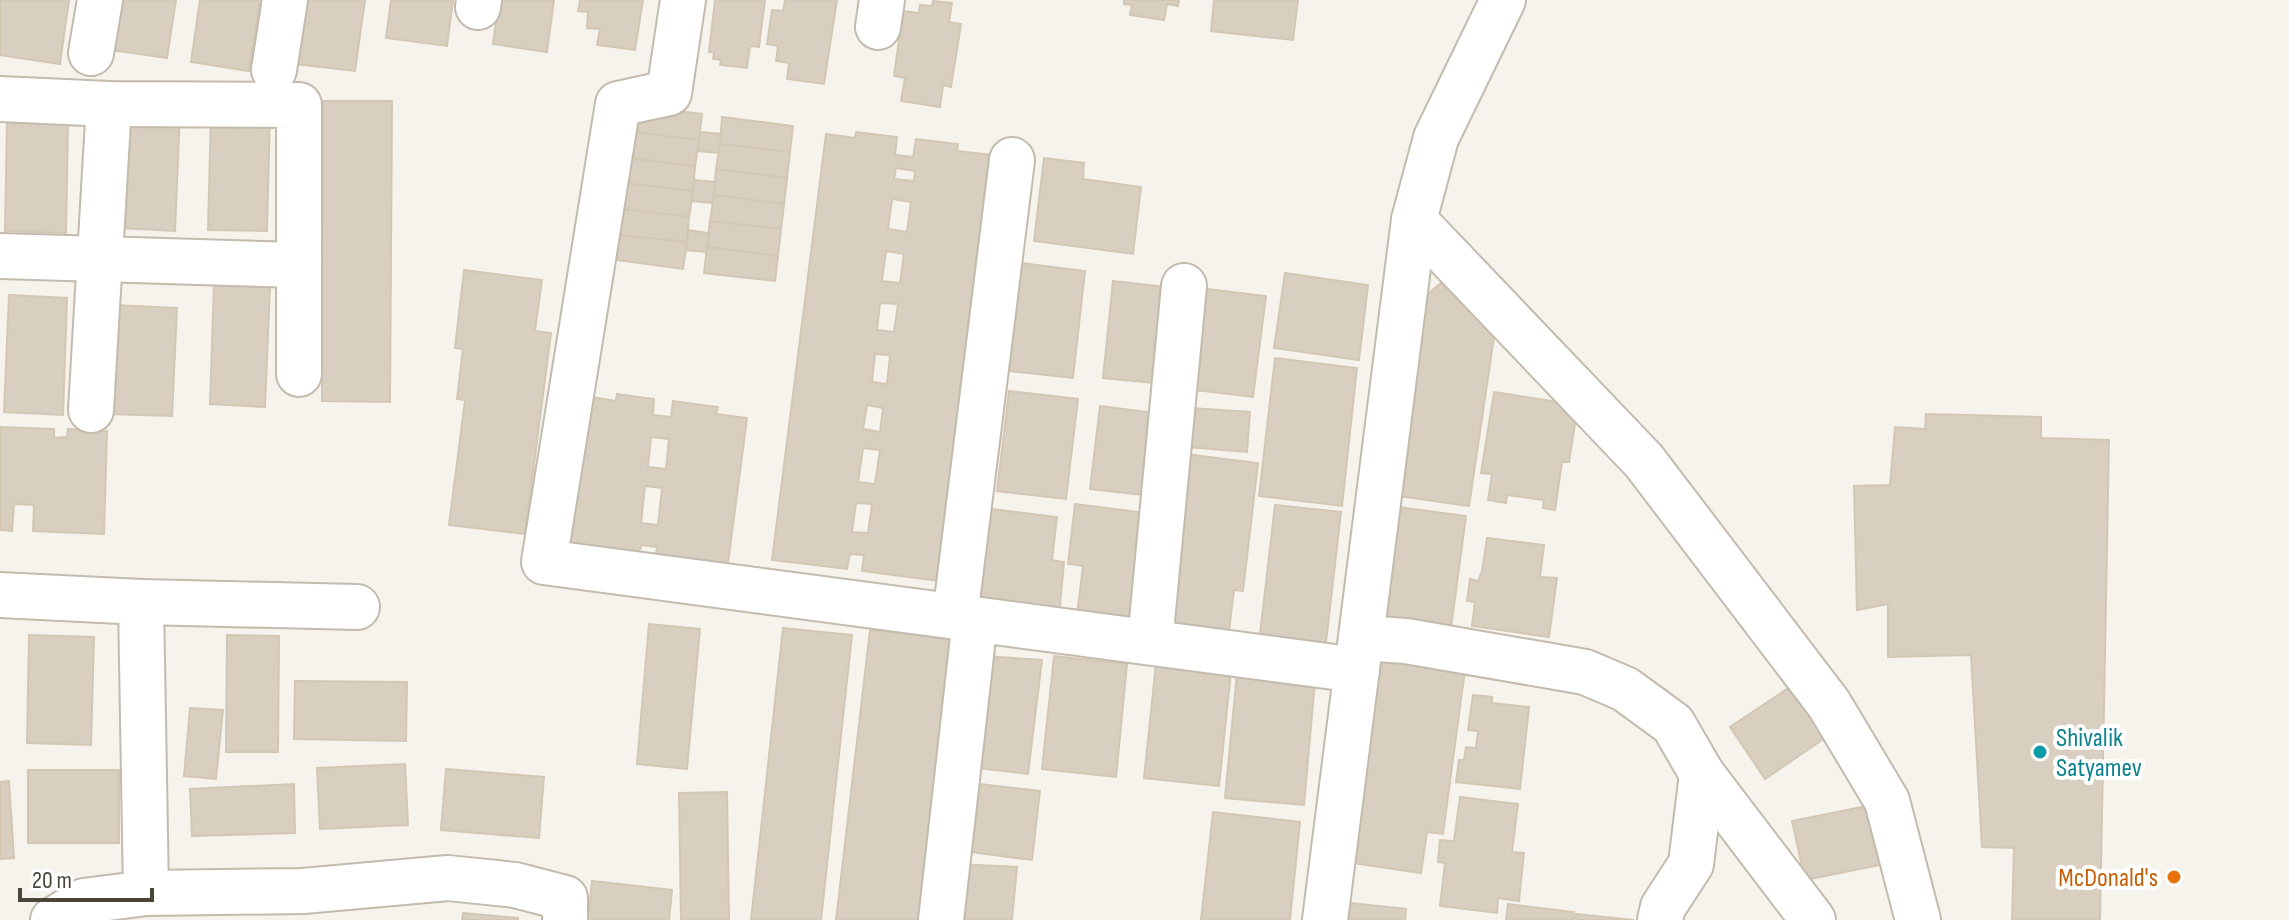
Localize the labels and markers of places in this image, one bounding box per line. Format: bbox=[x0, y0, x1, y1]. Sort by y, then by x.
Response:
place label: Shivalik Satyamev bbox=[2056, 723, 2142, 784]
marker: Shivalik Satyamev bbox=[2031, 743, 2049, 761]
place label: McDonald's bbox=[2058, 863, 2158, 894]
marker: McDonald's bbox=[2165, 868, 2183, 886]

